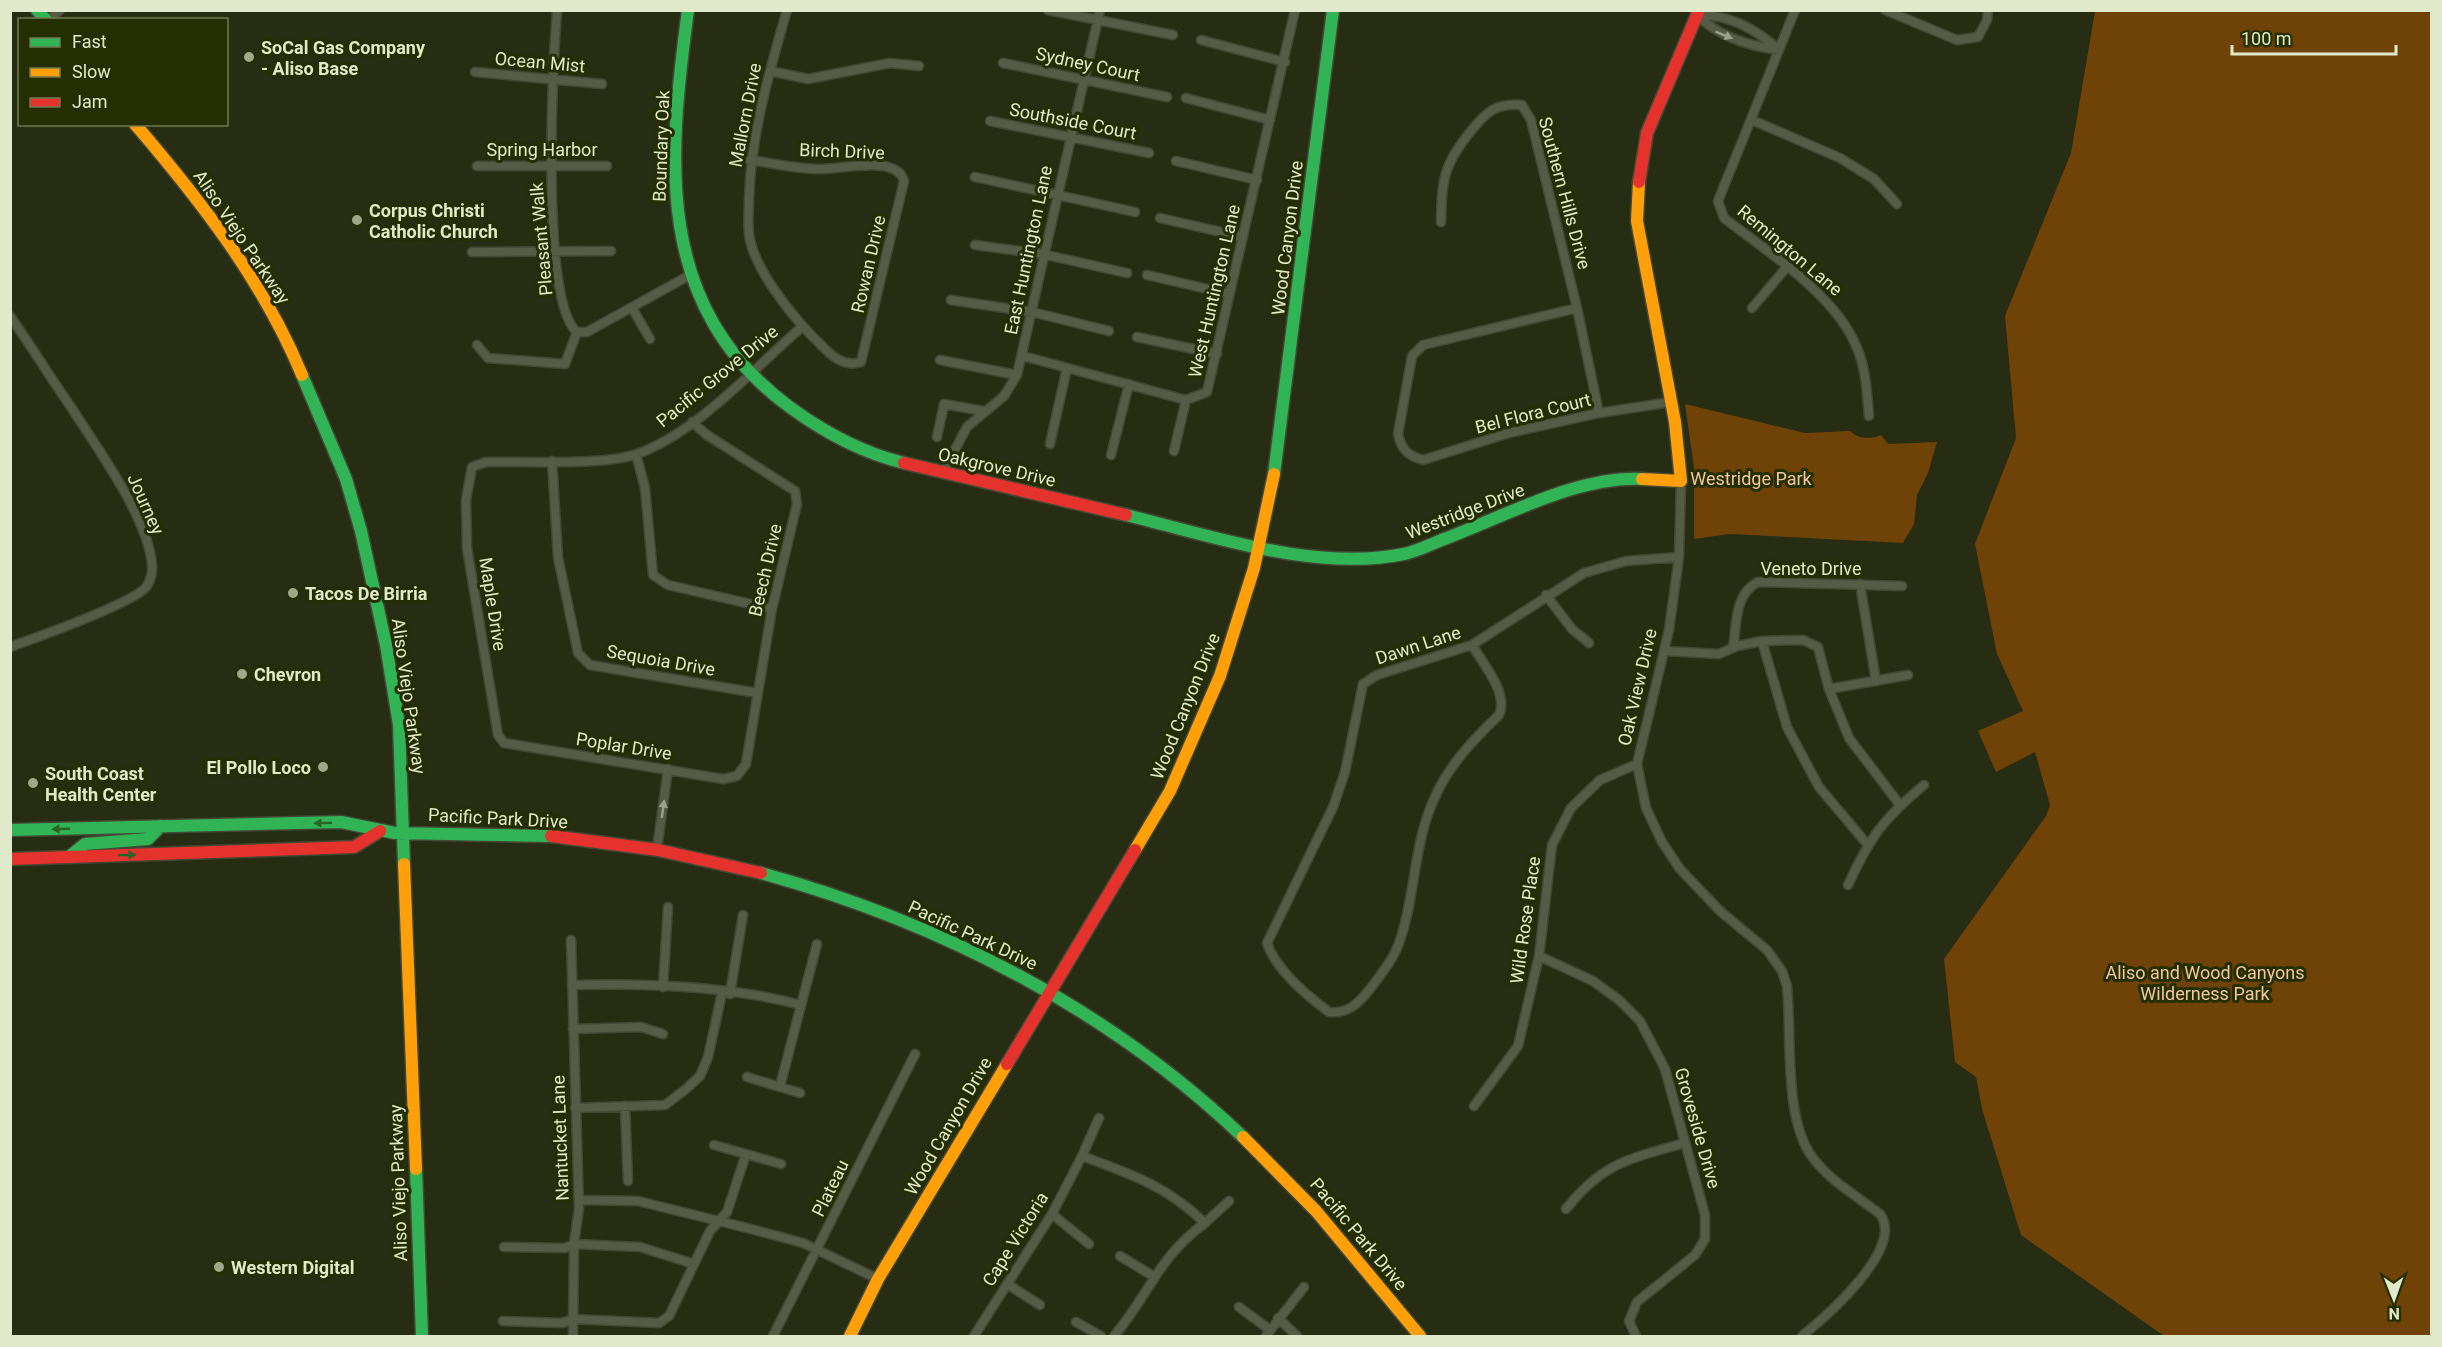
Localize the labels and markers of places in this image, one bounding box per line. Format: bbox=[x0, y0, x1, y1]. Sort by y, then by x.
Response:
place label: SoCal Gas Company - Aliso Base bbox=[261, 37, 426, 79]
marker: SoCal Gas Company - Aliso Base bbox=[242, 50, 256, 64]
place label: Corpus Christi Catholic Church bbox=[369, 200, 498, 242]
marker: Corpus Christi Catholic Church bbox=[350, 213, 364, 227]
place label: Tacos De Birria bbox=[305, 583, 428, 604]
marker: Tacos De Birria bbox=[286, 586, 300, 600]
place label: Chevron bbox=[254, 664, 321, 685]
marker: Chevron bbox=[235, 667, 249, 681]
place label: El Pollo Loco bbox=[206, 757, 311, 778]
marker: El Pollo Loco bbox=[316, 760, 330, 774]
place label: South Coast Health Center bbox=[45, 763, 157, 805]
marker: South Coast Health Center bbox=[26, 776, 40, 790]
place label: Western Digital bbox=[231, 1257, 354, 1278]
marker: Western Digital bbox=[212, 1260, 226, 1274]

